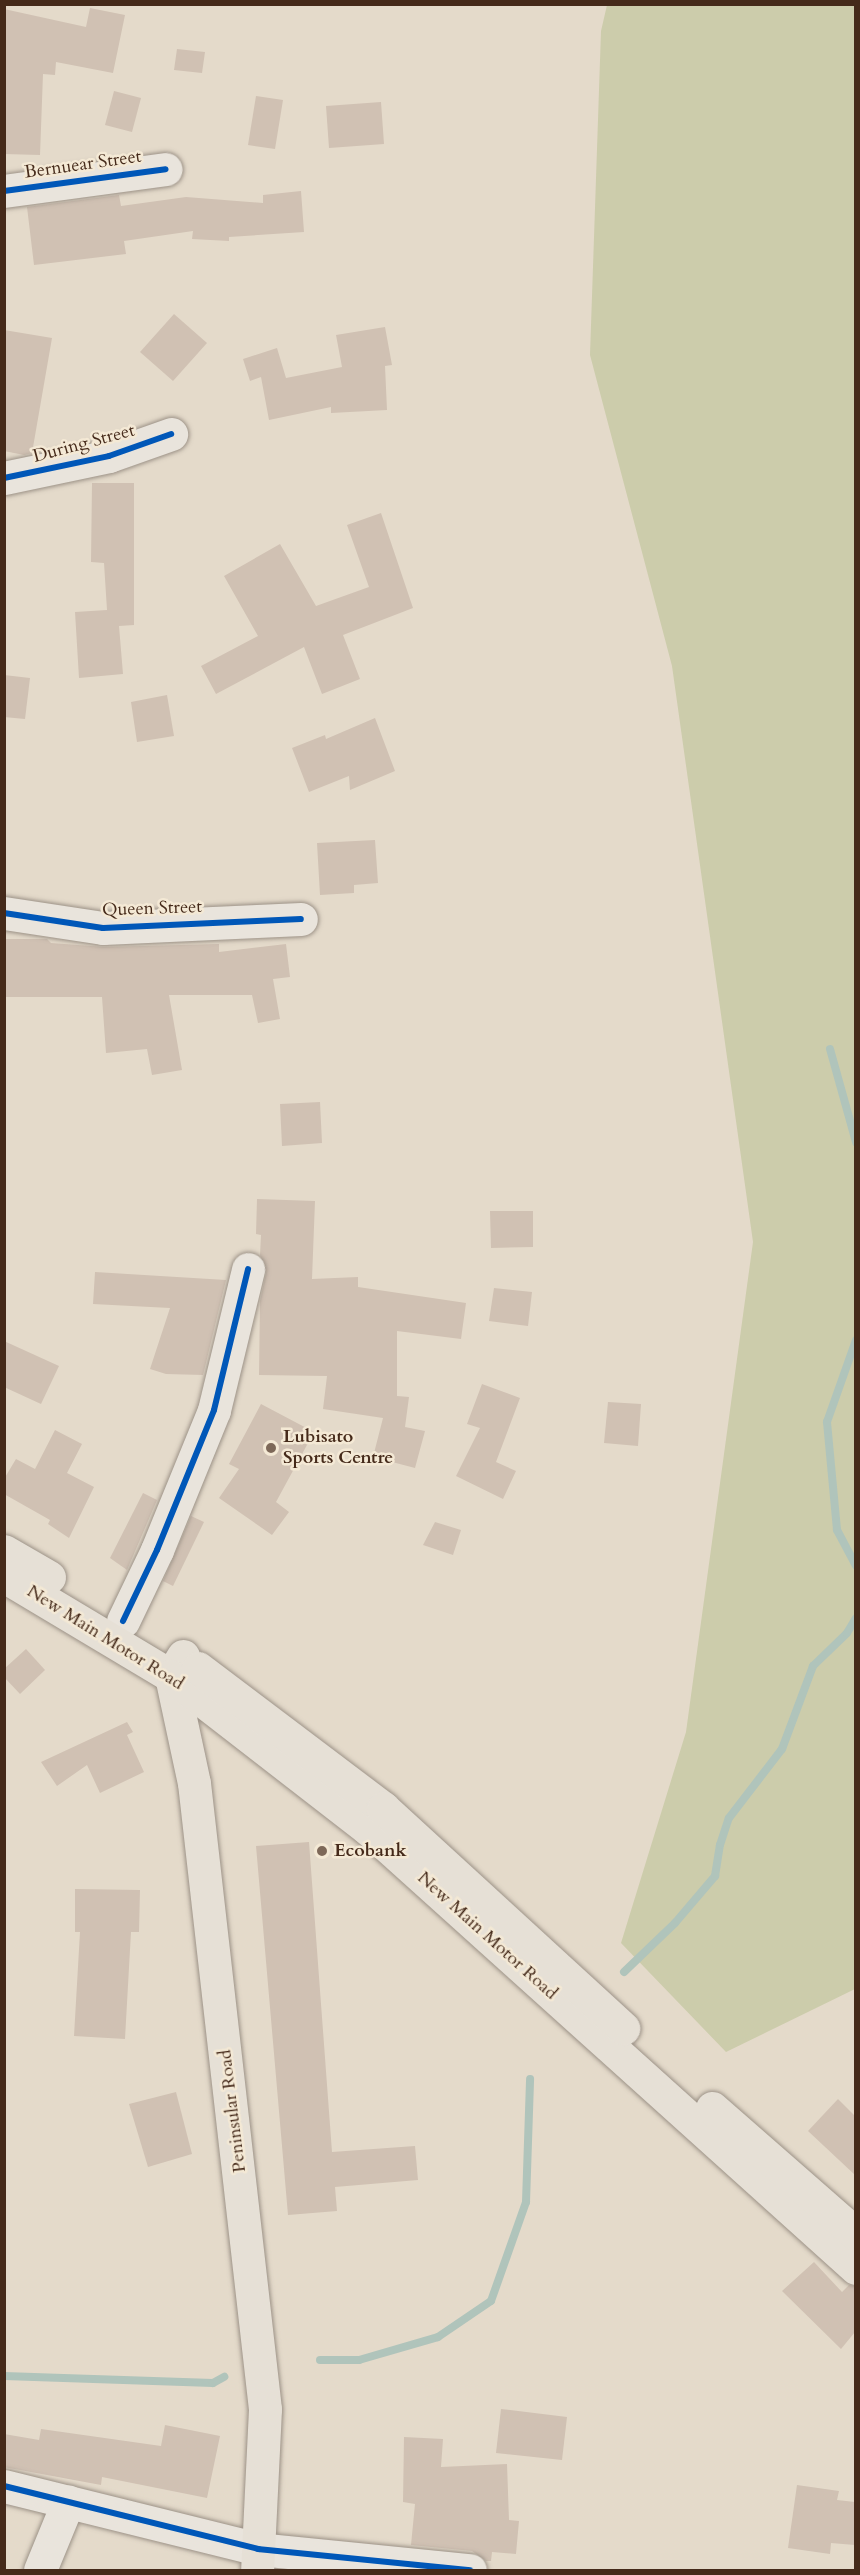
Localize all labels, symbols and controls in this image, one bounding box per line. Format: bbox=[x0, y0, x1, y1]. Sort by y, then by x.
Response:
street label: Bernuear Street bbox=[23, 146, 143, 184]
street label: During Street bbox=[31, 420, 137, 468]
street label: Queen Street bbox=[102, 896, 202, 922]
place label: Lubisato Sports Centre bbox=[283, 1427, 393, 1470]
marker: Lubisato Sports Centre bbox=[264, 1441, 278, 1455]
street label: New Main Motor Road bbox=[23, 1581, 187, 1695]
place label: Ecobank bbox=[334, 1840, 407, 1862]
marker: Ecobank bbox=[315, 1844, 329, 1858]
street label: New Main Motor Road bbox=[413, 1868, 561, 2004]
street label: Peninsular Road bbox=[215, 2048, 251, 2174]

